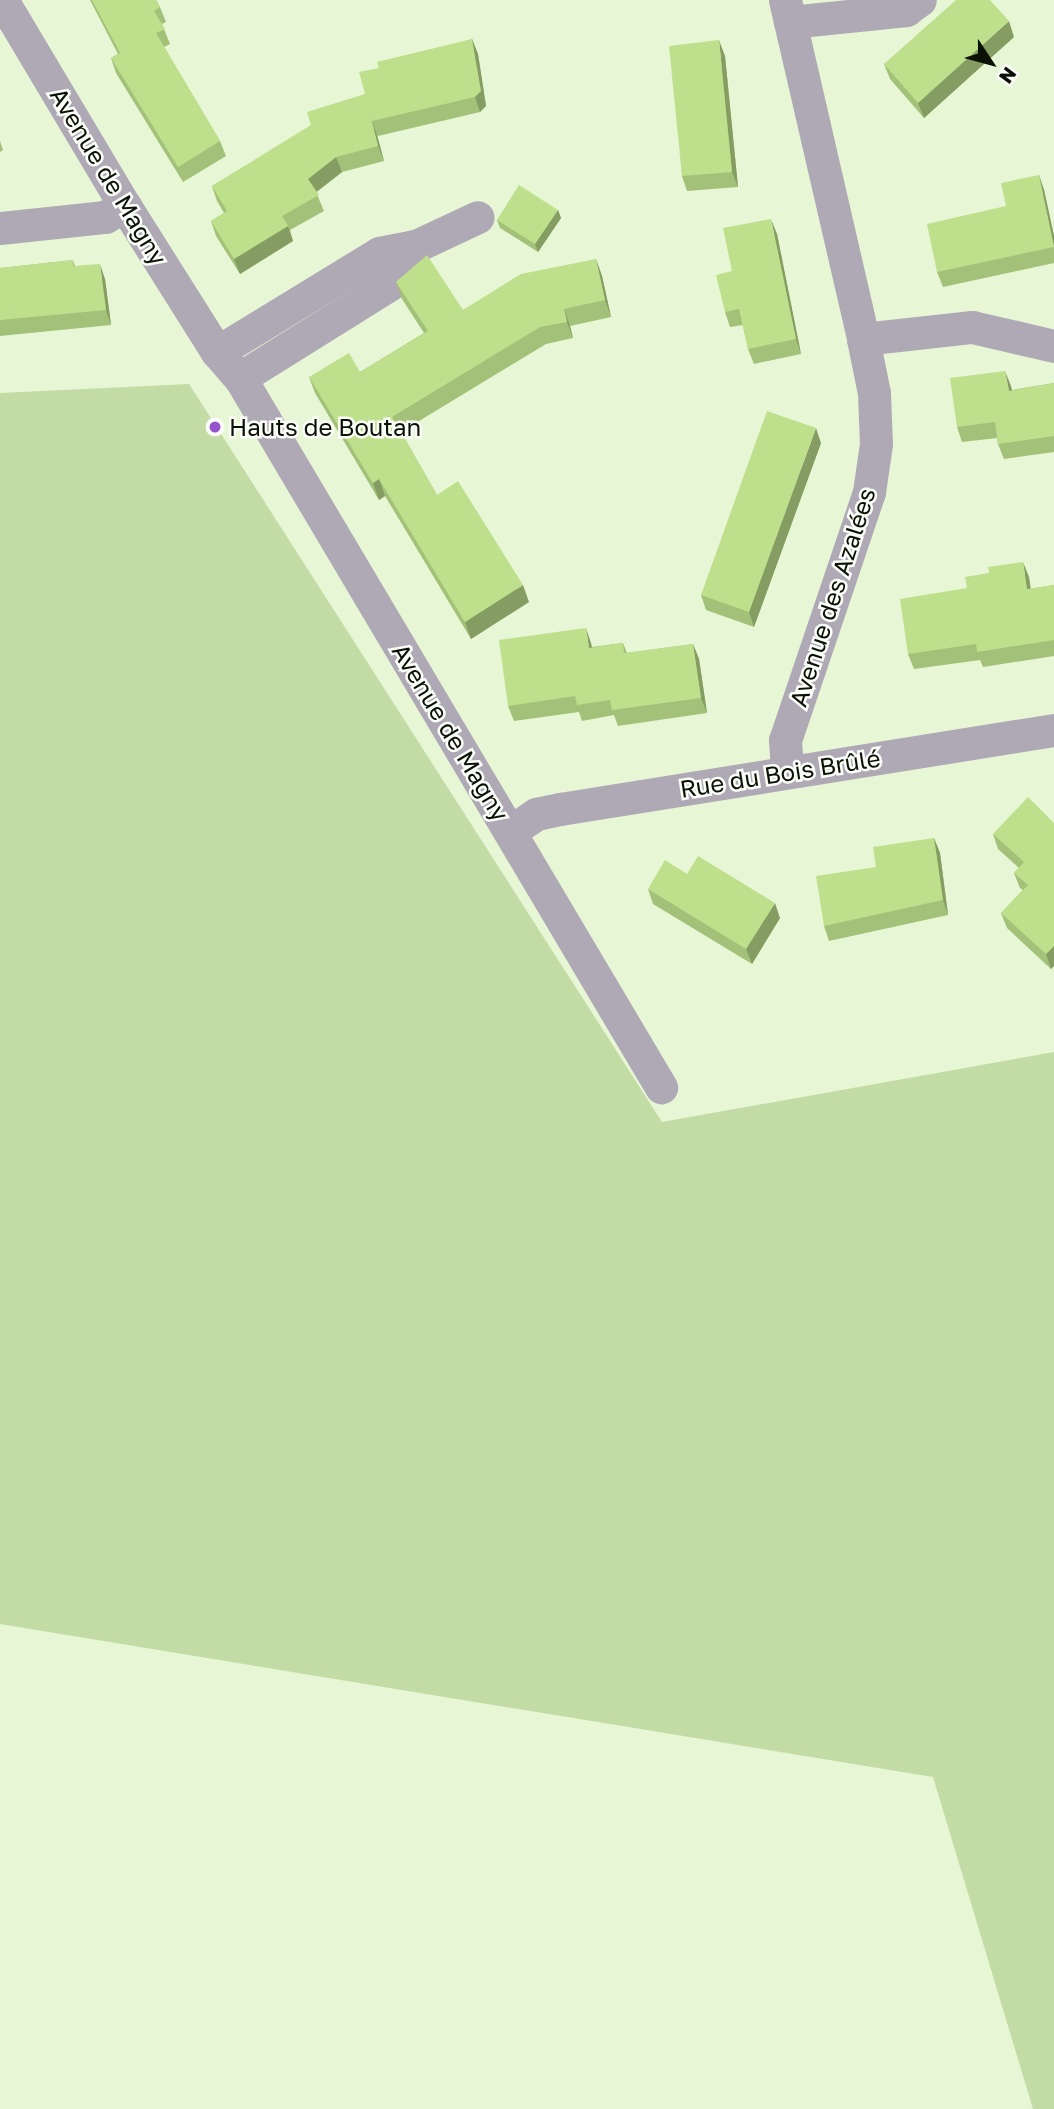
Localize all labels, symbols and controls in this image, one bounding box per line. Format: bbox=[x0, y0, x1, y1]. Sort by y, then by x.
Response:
north arrow bbox=[956, 28, 1026, 98]
text: N bbox=[995, 63, 1022, 88]
street label: Avenue de Magny bbox=[45, 82, 173, 270]
place label: Hauts de Boutan bbox=[229, 413, 421, 441]
marker: Hauts de Boutan bbox=[207, 419, 223, 435]
street label: Avenue des Azalées bbox=[783, 484, 881, 710]
street label: Avenue de Magny bbox=[387, 638, 515, 826]
street label: Rue du Bois Brûlé bbox=[678, 743, 882, 803]

